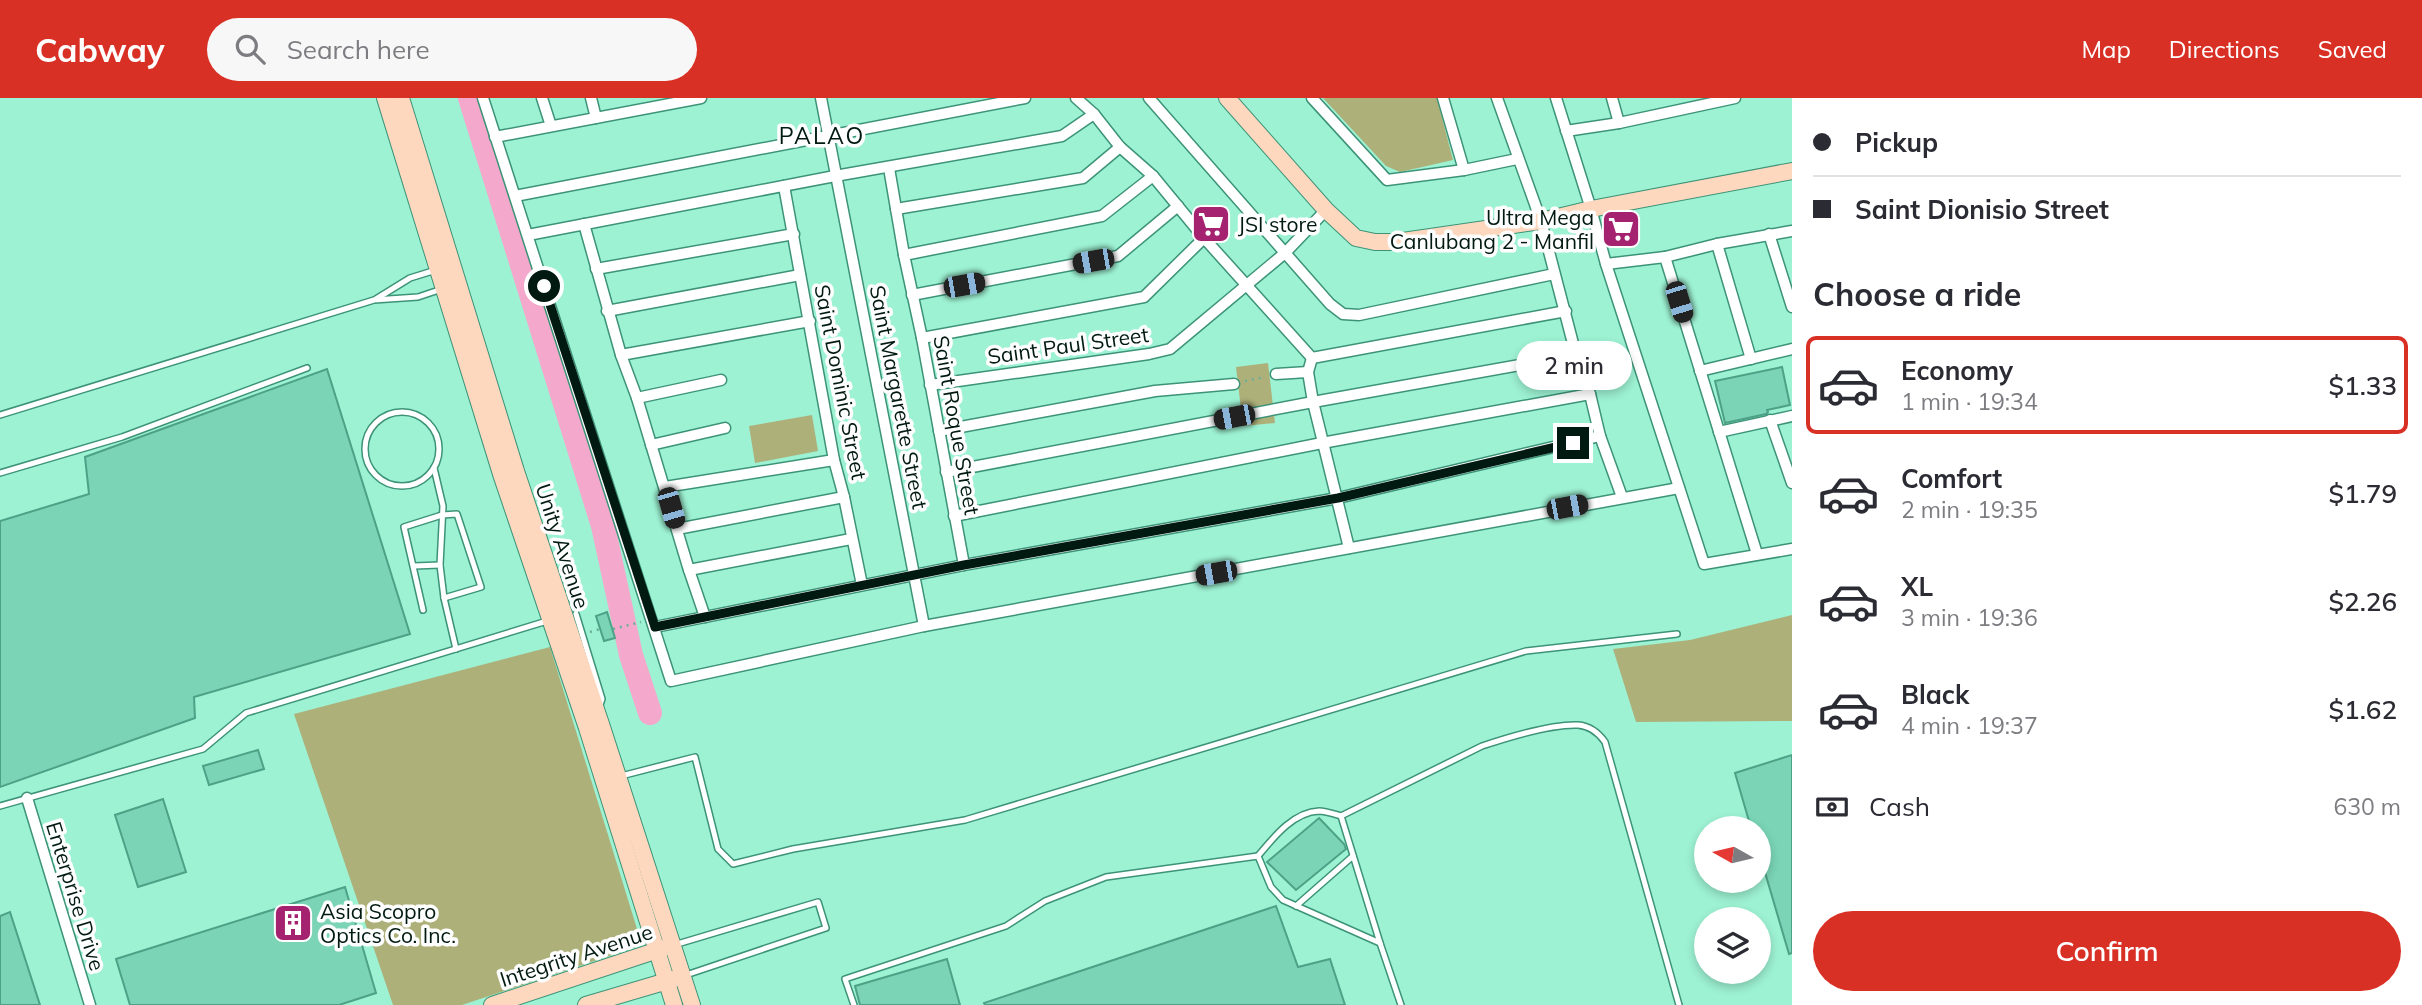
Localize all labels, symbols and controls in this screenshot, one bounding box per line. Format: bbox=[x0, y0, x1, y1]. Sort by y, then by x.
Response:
search box bbox=[207, 18, 697, 81]
text: Cabway bbox=[35, 29, 165, 70]
icon: search bbox=[231, 30, 269, 68]
text: Search here bbox=[287, 33, 430, 66]
text: Map bbox=[2081, 34, 2131, 64]
text: Directions bbox=[2169, 34, 2280, 64]
text: Saved bbox=[2318, 34, 2387, 64]
district label: PALAO bbox=[779, 121, 865, 150]
text: Pickup bbox=[1855, 126, 1938, 159]
text: Saint Dionisio Street bbox=[1855, 193, 2109, 226]
supermarket icon: JSI store bbox=[1190, 203, 1232, 245]
place label: Ultra Mega Canlubang 2 - Manfil bbox=[1390, 204, 1594, 254]
supermarket icon: Ultra Mega Canlubang 2 - Manfil bbox=[1600, 208, 1642, 250]
place label: JSI store bbox=[1238, 211, 1317, 237]
car bbox=[1071, 247, 1116, 275]
route start bbox=[528, 270, 560, 302]
car bbox=[942, 271, 987, 299]
text: Choose a ride bbox=[1813, 274, 2021, 314]
car bbox=[1663, 279, 1696, 325]
street label: Saint Dominic Street bbox=[809, 282, 873, 482]
street label: Saint Margarette Street bbox=[865, 283, 933, 511]
street label: Saint Paul Street bbox=[986, 321, 1150, 369]
street label: Saint Roque Street bbox=[928, 333, 986, 517]
callout: 2 min bbox=[1515, 342, 1631, 390]
text: 2 min bbox=[1544, 351, 1604, 380]
icon: car bbox=[1817, 354, 1880, 417]
text: Economy bbox=[1901, 354, 2013, 387]
text: $1.33 bbox=[2328, 369, 2397, 402]
text: 1 min · 19:34 bbox=[1901, 387, 2038, 416]
car bbox=[1212, 403, 1257, 431]
route end bbox=[1557, 427, 1589, 459]
icon: car bbox=[1817, 462, 1880, 525]
text: Comfort bbox=[1901, 462, 2002, 495]
text: $1.79 bbox=[2328, 477, 2397, 510]
street label: Unity Avenue bbox=[531, 480, 595, 612]
car bbox=[656, 485, 687, 531]
car bbox=[1545, 493, 1590, 521]
text: 2 min · 19:35 bbox=[1901, 495, 2038, 524]
car bbox=[1194, 559, 1239, 587]
icon: car bbox=[1817, 570, 1880, 633]
text: XL bbox=[1901, 570, 1933, 603]
text: $2.26 bbox=[2328, 585, 2397, 618]
text: 3 min · 19:36 bbox=[1901, 603, 2038, 632]
icon: car bbox=[1817, 678, 1880, 741]
text: Black bbox=[1901, 678, 1969, 711]
text: $1.62 bbox=[2328, 693, 2397, 726]
text: 4 min · 19:37 bbox=[1901, 711, 2038, 740]
icon: cash bbox=[1813, 788, 1851, 826]
text: Cash bbox=[1869, 790, 1930, 823]
text: 630 m bbox=[2333, 792, 2401, 821]
north arrow bbox=[1694, 816, 1771, 892]
map controls bbox=[1694, 816, 1771, 984]
street label: Enterprise Drive bbox=[41, 818, 111, 974]
place label: Asia Scopro Optics Co. Inc. bbox=[320, 898, 456, 948]
building icon: Asia Scopro Optics Co. Inc. bbox=[272, 902, 314, 944]
button: layers bbox=[1694, 907, 1771, 984]
button: Confirm bbox=[1813, 911, 2401, 991]
street label: Integrity Avenue bbox=[496, 918, 656, 992]

